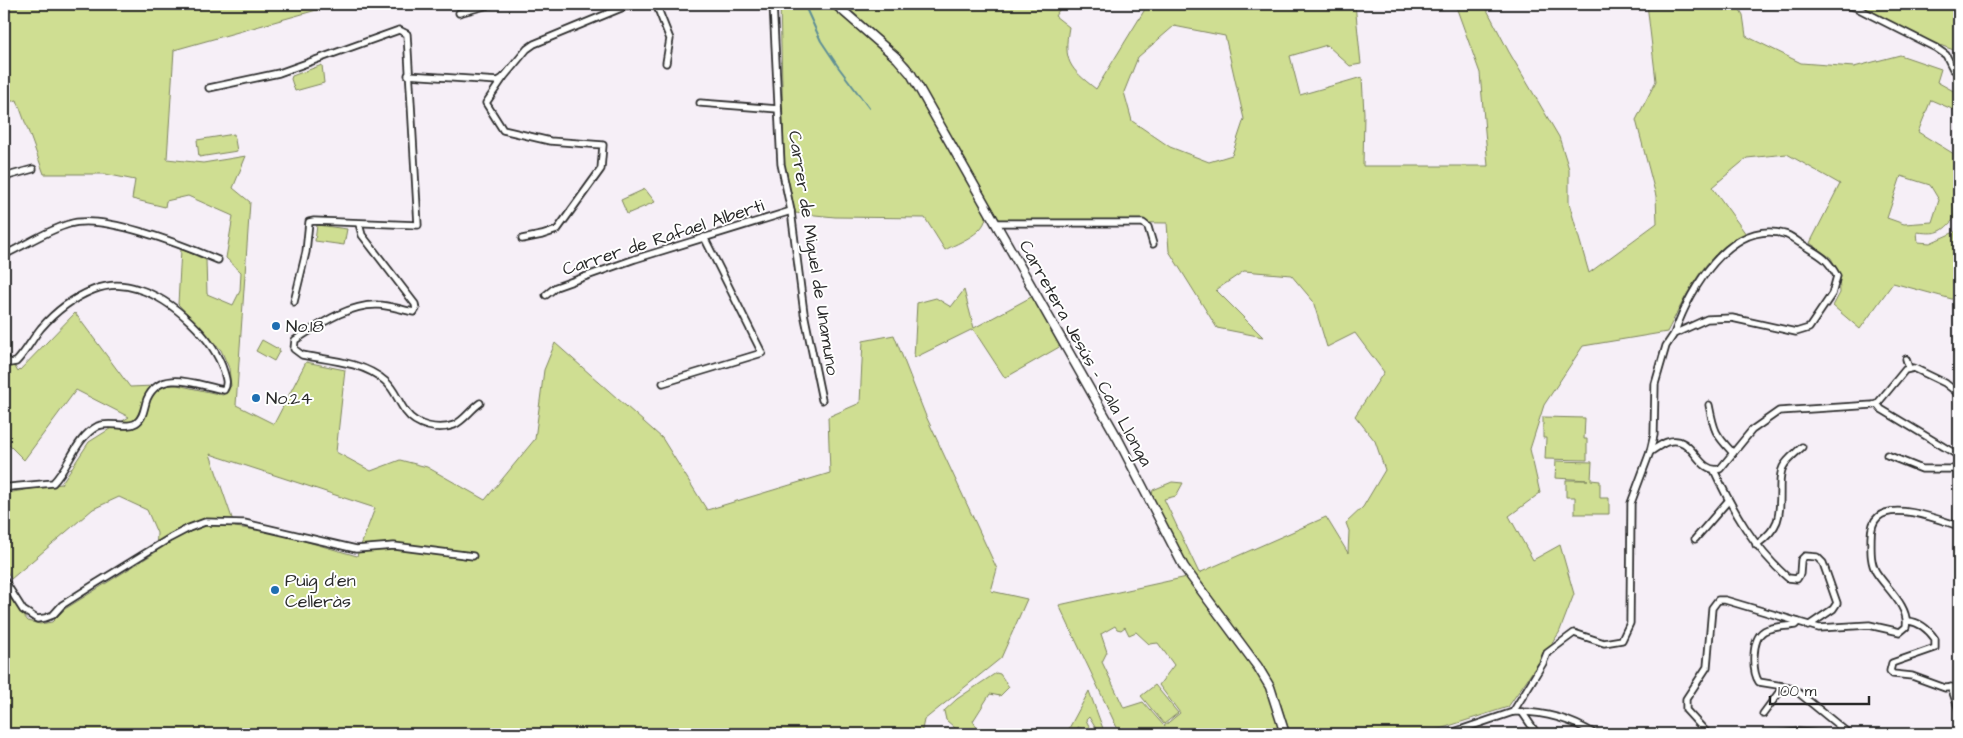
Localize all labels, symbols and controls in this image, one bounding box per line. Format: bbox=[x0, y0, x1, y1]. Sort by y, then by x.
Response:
street label: Carrer de Miguel de Unamuno bbox=[781, 129, 845, 377]
street label: Carrer de Rafael Alberti bbox=[559, 193, 767, 282]
street label: Carretera Jesús - Cala Llonga bbox=[1012, 236, 1158, 471]
place label: No.18 bbox=[286, 314, 324, 339]
marker: No.18 bbox=[270, 320, 282, 332]
place label: No.24 bbox=[266, 386, 313, 411]
marker: No.24 bbox=[250, 392, 262, 404]
place label: Puig d'en Celleràs bbox=[285, 568, 356, 614]
marker: Puig d'en Celleràs bbox=[269, 584, 281, 596]
scale bar bbox=[1770, 673, 1869, 705]
text: 100 m bbox=[1778, 681, 1817, 702]

